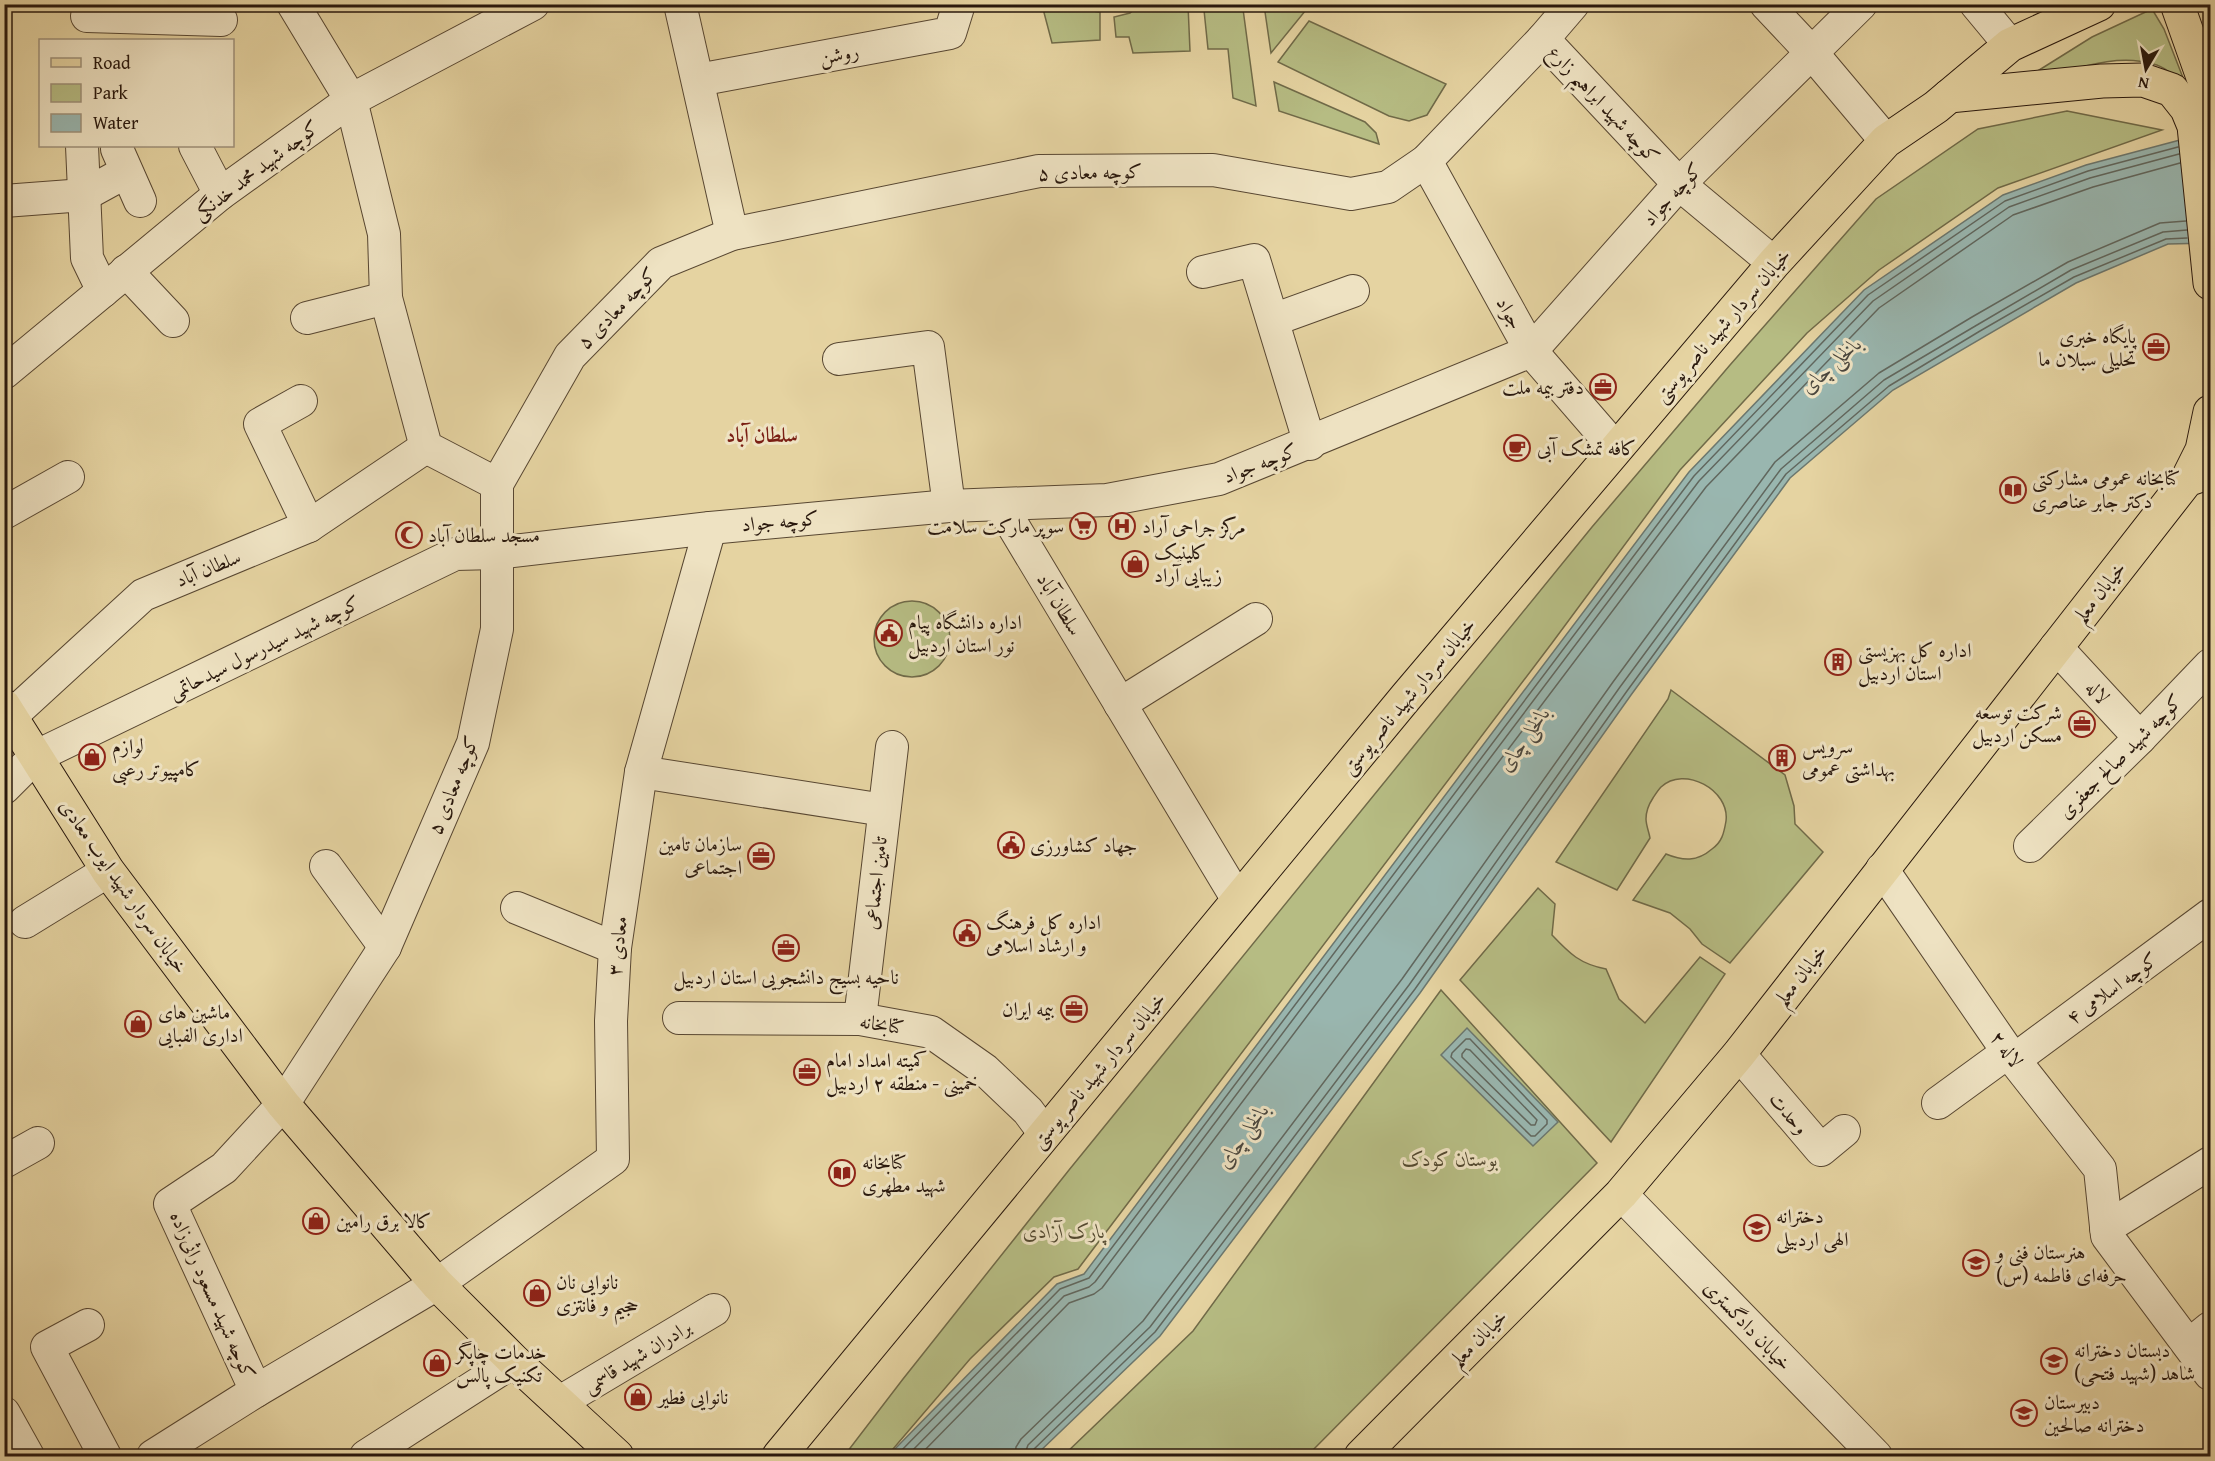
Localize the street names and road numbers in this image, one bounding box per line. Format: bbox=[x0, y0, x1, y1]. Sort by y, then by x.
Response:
street label: روشن bbox=[817, 36, 861, 71]
street label: کوچه شهید ابراهیم زارع bbox=[1537, 38, 1667, 174]
street label: کوچه شهید محمد خدنگی bbox=[186, 112, 325, 227]
street label: کوچه جواد bbox=[1635, 155, 1709, 232]
street label: کوچه معادی ۵ bbox=[1038, 156, 1142, 187]
street label: خیابان سردار شهید ناصر پوستی bbox=[1646, 241, 1798, 409]
street label: کوچه معادی ۵ bbox=[570, 260, 663, 355]
street label: جواد bbox=[1490, 291, 1531, 334]
street label: کوچه جواد bbox=[1218, 435, 1301, 490]
street label: کوچه جواد bbox=[740, 503, 820, 538]
street label: سلطان آباد bbox=[171, 541, 245, 594]
street label: خیابان معلم bbox=[2065, 555, 2138, 633]
street label: سلطان آباد bbox=[1030, 567, 1090, 641]
street label: کوچه شهید سیدرسول سیدحاتمی bbox=[163, 587, 365, 706]
street label: خیابان سردار شهید ناصر پوستی bbox=[1333, 611, 1483, 781]
street label: لاله bbox=[2080, 673, 2117, 710]
street label: کوچه شهید صالح جعفری bbox=[2051, 687, 2191, 827]
street label: کوچه معادی ۵ bbox=[420, 731, 486, 839]
street label: خیابان سردار شهید ایوب معادی bbox=[53, 793, 196, 979]
street label: تامین اجتماعی bbox=[855, 835, 894, 931]
street label: معادی ۳ bbox=[599, 915, 634, 977]
street label: خیابان معلم bbox=[1766, 938, 1839, 1016]
street label: کوچه اسلامی ۴ bbox=[2060, 944, 2164, 1031]
street label: خیابان سردار شهید ناصر پوستی bbox=[1023, 985, 1173, 1155]
street label: کتابخانه bbox=[858, 1006, 906, 1041]
street label: لاله ۲ bbox=[1984, 1024, 2031, 1073]
street label: وحدت bbox=[1763, 1085, 1816, 1140]
street label: کوچه شهید مسعود راثی‌زاده bbox=[163, 1206, 264, 1384]
street label: خیابان دادگستری bbox=[1698, 1273, 1799, 1376]
street label: خیابان معلم bbox=[1442, 1302, 1518, 1378]
street label: برادران شهید قاسمی bbox=[577, 1311, 697, 1399]

